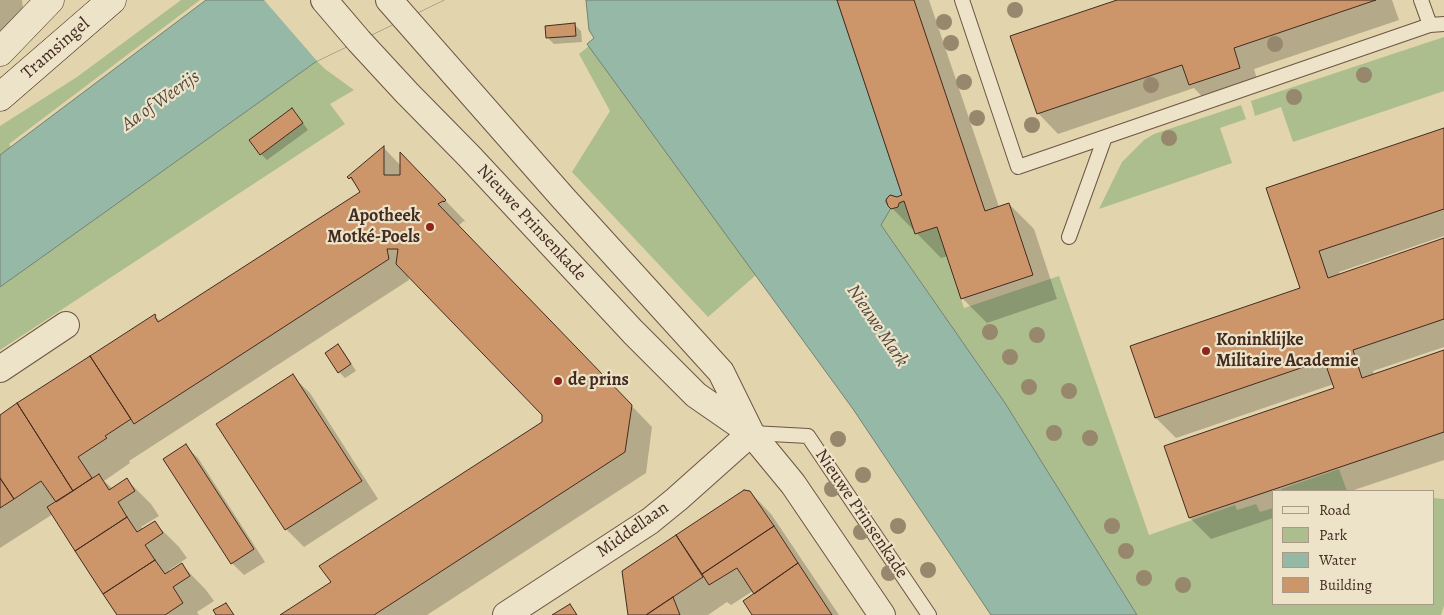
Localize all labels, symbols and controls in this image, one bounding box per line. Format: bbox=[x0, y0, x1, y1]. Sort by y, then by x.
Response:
street label: Tramsingel bbox=[18, 14, 94, 84]
water label: Aa of Weerijs bbox=[118, 66, 204, 136]
street label: Nieuwe Prinsenkade bbox=[472, 160, 590, 286]
place label: Apotheek Motké-Poels bbox=[327, 206, 420, 248]
marker: Apotheek Motké-Poels bbox=[424, 221, 436, 233]
water label: Nieuwe Mark bbox=[841, 280, 913, 372]
place label: Koninklijke Militaire Academie bbox=[1216, 330, 1359, 372]
marker: Koninklijke Militaire Academie bbox=[1200, 345, 1212, 357]
place label: de prins bbox=[568, 370, 629, 392]
marker: de prins bbox=[552, 375, 564, 387]
street label: Nieuwe Prinsenkade bbox=[810, 445, 912, 583]
legend bbox=[1272, 490, 1434, 605]
street label: Middellaan bbox=[593, 497, 673, 563]
text: Road bbox=[1319, 500, 1350, 520]
text: Park bbox=[1319, 525, 1347, 545]
text: Water bbox=[1319, 550, 1356, 570]
text: Building bbox=[1319, 575, 1372, 595]

